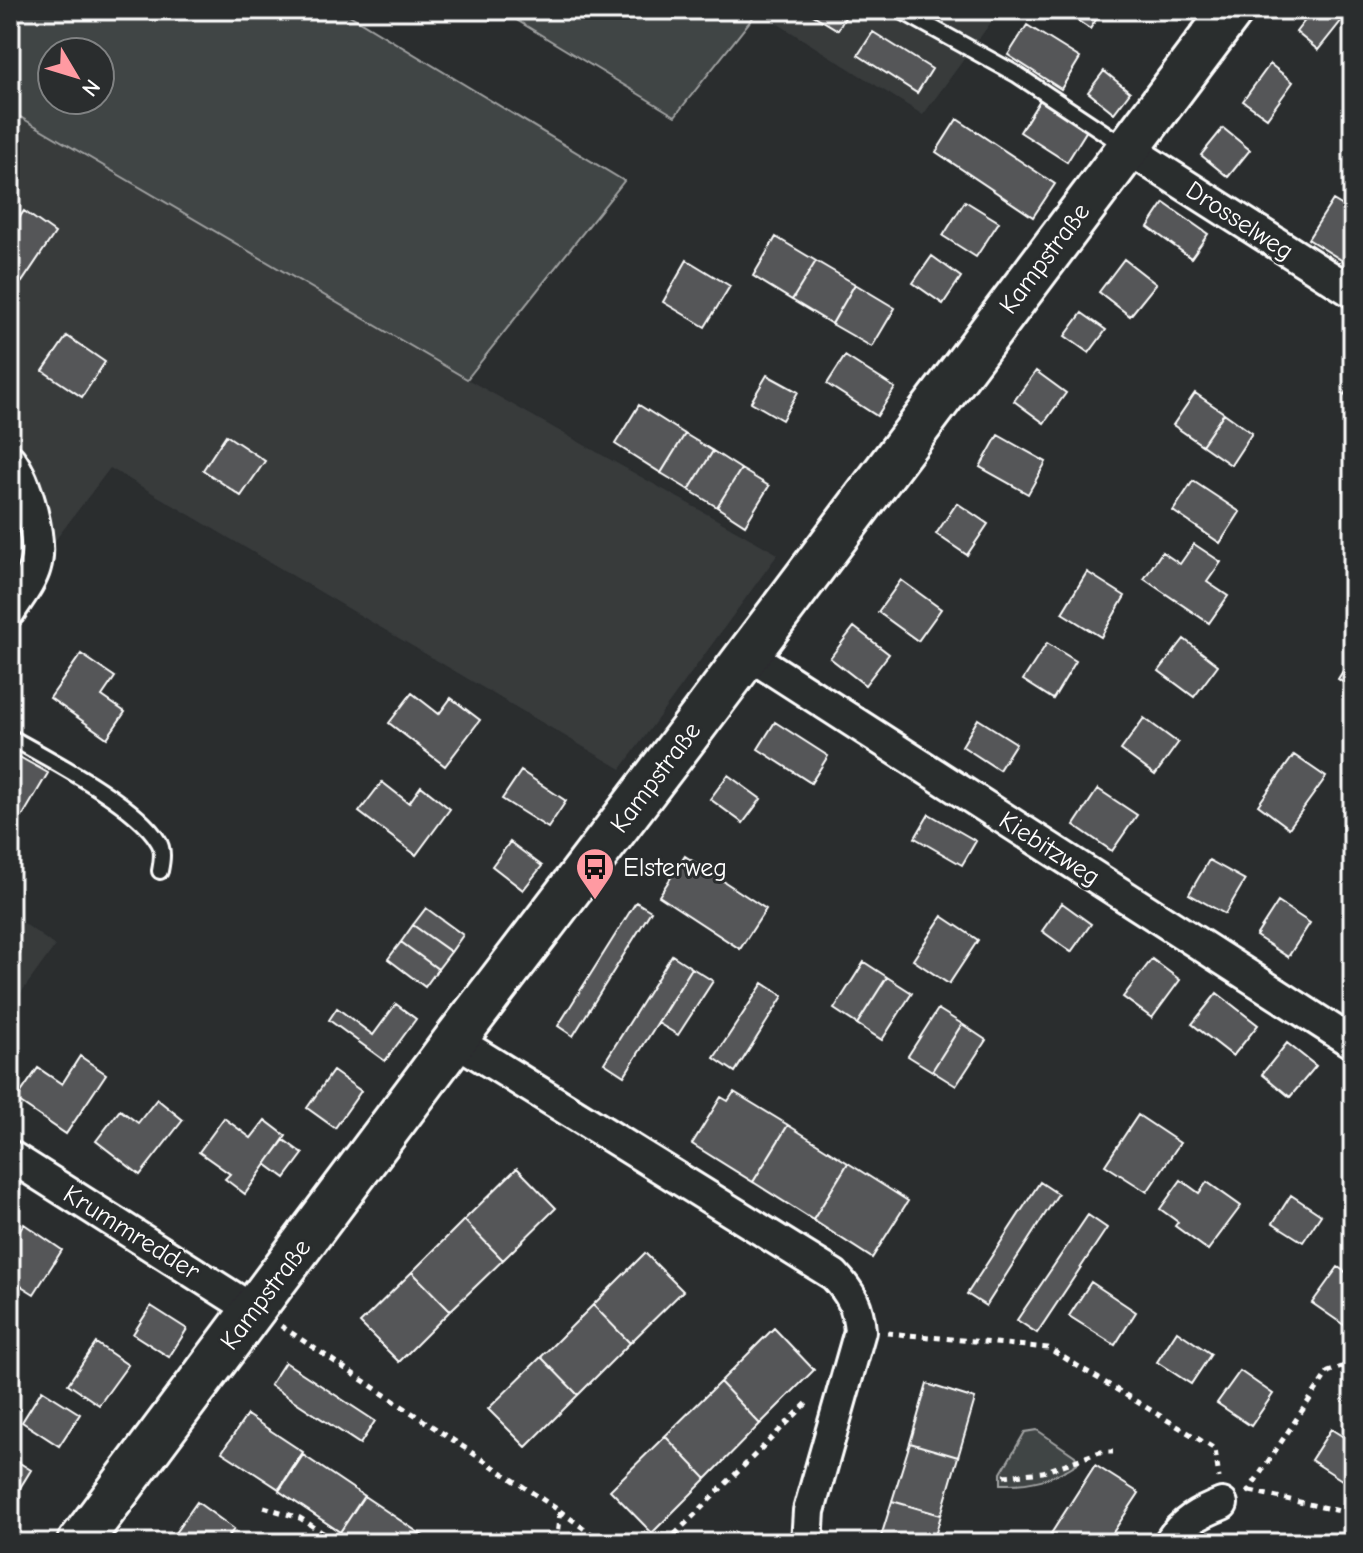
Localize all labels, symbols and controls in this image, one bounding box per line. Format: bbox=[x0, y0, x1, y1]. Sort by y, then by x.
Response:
north arrow bbox=[36, 36, 116, 116]
text: N bbox=[76, 74, 106, 101]
street label: Drosselweg bbox=[1180, 175, 1299, 267]
street label: Kampstraße bbox=[993, 197, 1096, 320]
street label: Kampstraße bbox=[604, 716, 707, 839]
street label: Kiebitzweg bbox=[994, 805, 1105, 892]
bus stop icon: Elsterweg bbox=[574, 846, 616, 901]
place label: Elsterweg bbox=[623, 853, 727, 883]
street label: Krummredder bbox=[58, 1179, 206, 1287]
street label: Kampstraße bbox=[214, 1233, 317, 1356]

